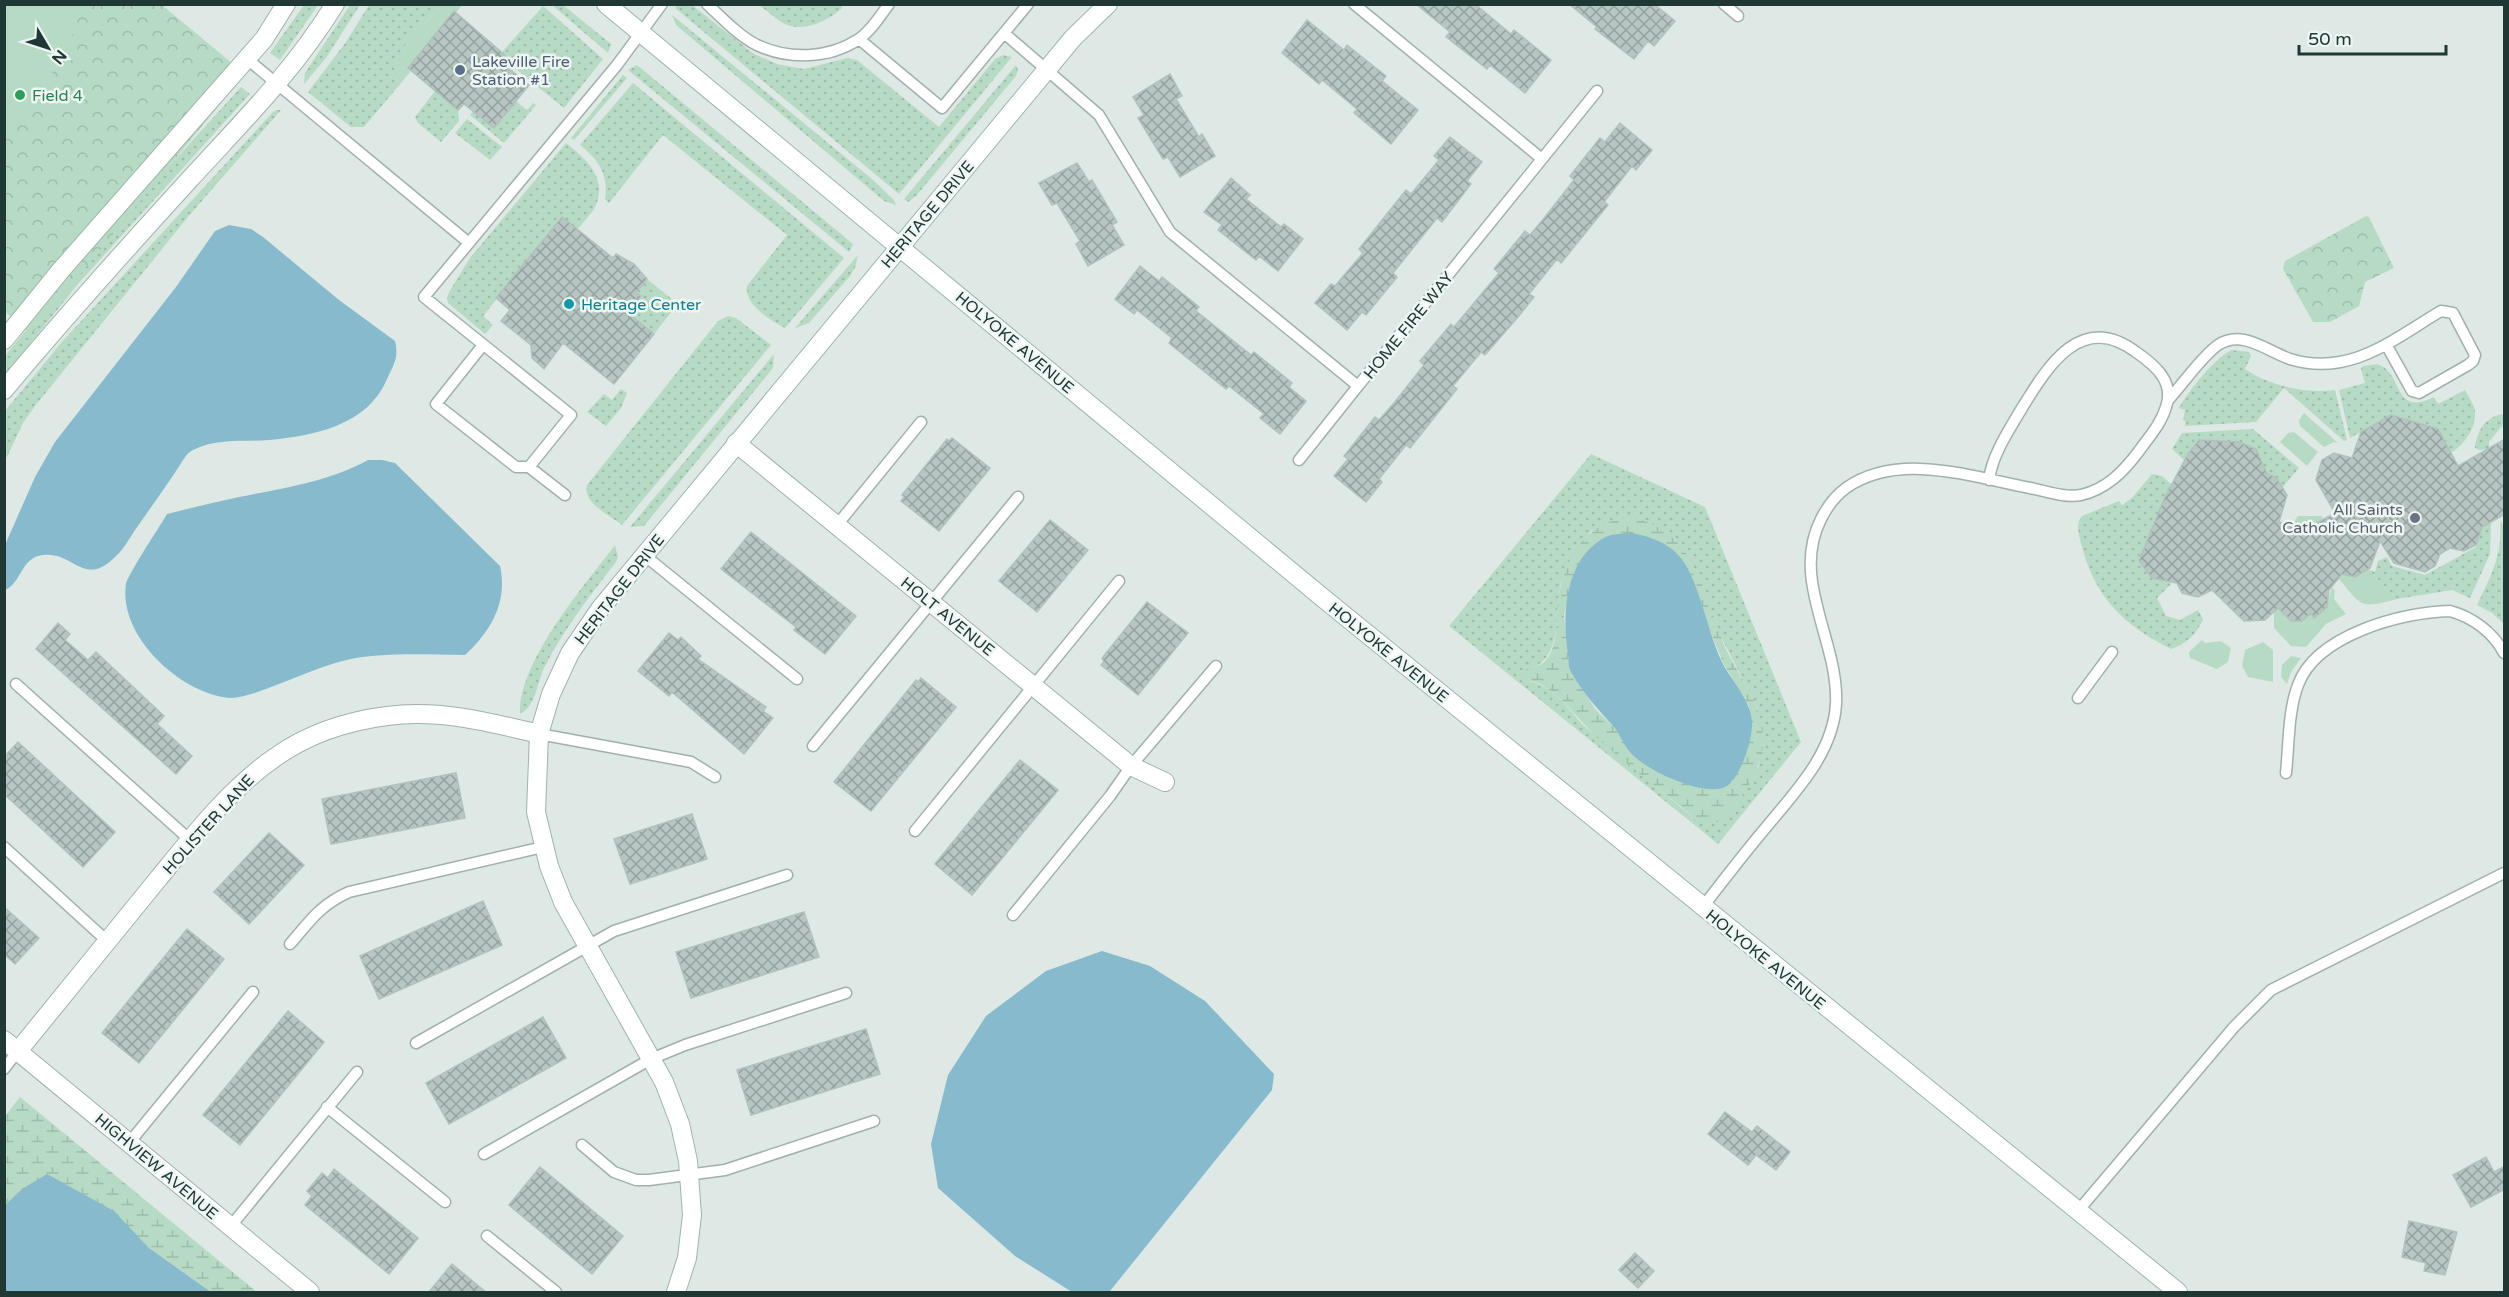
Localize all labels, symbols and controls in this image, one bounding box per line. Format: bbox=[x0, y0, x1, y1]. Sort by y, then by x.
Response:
north arrow bbox=[18, 18, 78, 78]
scale bar bbox=[2299, 18, 2446, 56]
text: 50 m bbox=[2308, 28, 2352, 50]
text: N bbox=[47, 46, 71, 68]
place label: Lakeville Fire Station #1 bbox=[472, 52, 570, 90]
marker: Lakeville Fire Station #1 bbox=[453, 63, 467, 77]
place label: Field 4 bbox=[32, 86, 83, 106]
marker: Field 4 bbox=[13, 88, 27, 102]
street label: HERITAGE DRIVE bbox=[877, 157, 979, 273]
street label: HOME FIRE WAY bbox=[1359, 268, 1458, 383]
street label: HOLYOKE AVENUE bbox=[951, 287, 1078, 398]
place label: Heritage Center bbox=[581, 295, 702, 315]
marker: Heritage Center bbox=[562, 297, 576, 311]
place label: All Saints Catholic Church bbox=[2282, 500, 2403, 538]
marker: All Saints Catholic Church bbox=[2408, 511, 2422, 525]
street label: HERITAGE DRIVE bbox=[571, 530, 669, 649]
street label: HOLT AVENUE bbox=[896, 573, 998, 661]
street label: HOLYOKE AVENUE bbox=[1324, 598, 1452, 707]
street label: HOLISTER LANE bbox=[159, 771, 259, 879]
street label: HOLYOKE AVENUE bbox=[1701, 905, 1829, 1014]
street label: HIGHVIEW AVENUE bbox=[91, 1109, 222, 1224]

